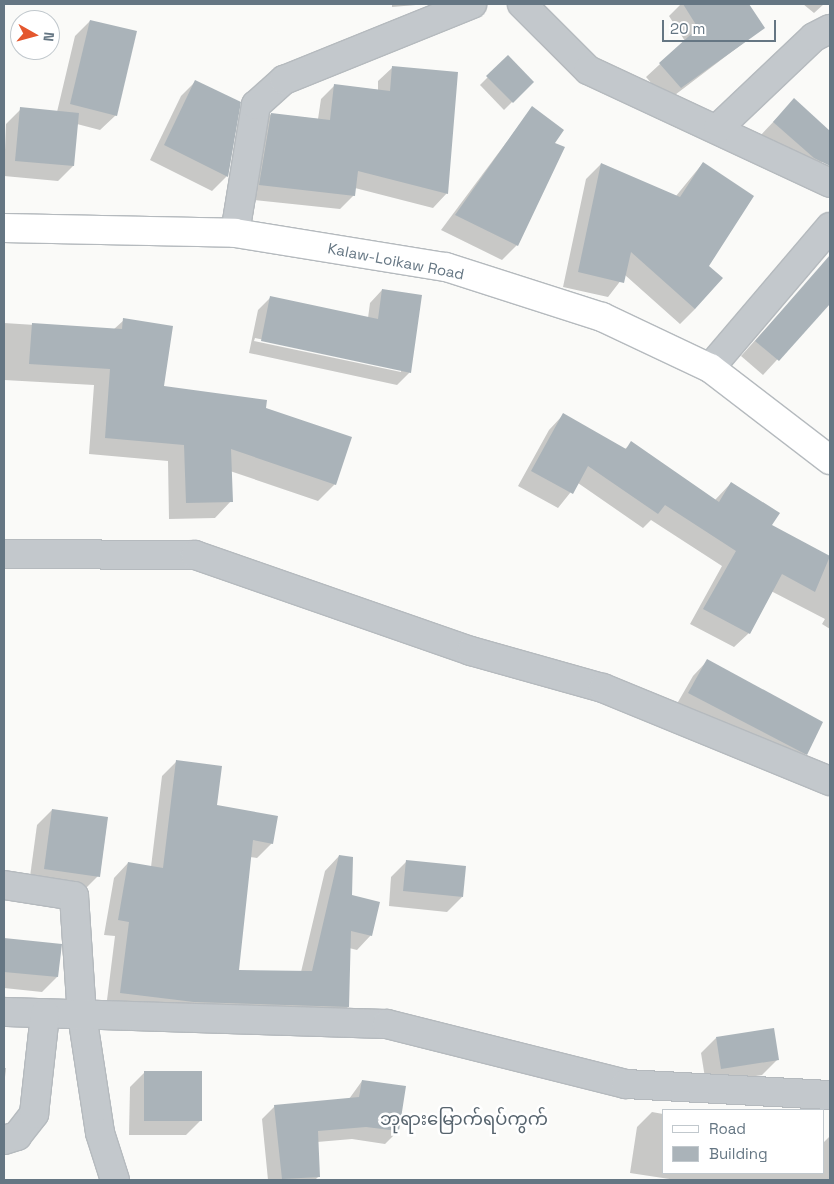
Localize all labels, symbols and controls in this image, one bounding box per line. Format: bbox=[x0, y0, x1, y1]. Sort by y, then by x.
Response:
north arrow bbox=[10, 10, 60, 60]
scale bar bbox=[664, 10, 778, 42]
text: 20 m bbox=[670, 19, 705, 38]
text: N bbox=[39, 31, 58, 42]
street label: Kalaw-Loikaw Road bbox=[326, 239, 466, 283]
district label: ဘုရားမြောက်ရပ်ကွက် bbox=[380, 1108, 548, 1130]
legend bbox=[662, 1109, 824, 1174]
text: Road bbox=[709, 1119, 746, 1138]
text: Building bbox=[709, 1144, 768, 1163]

